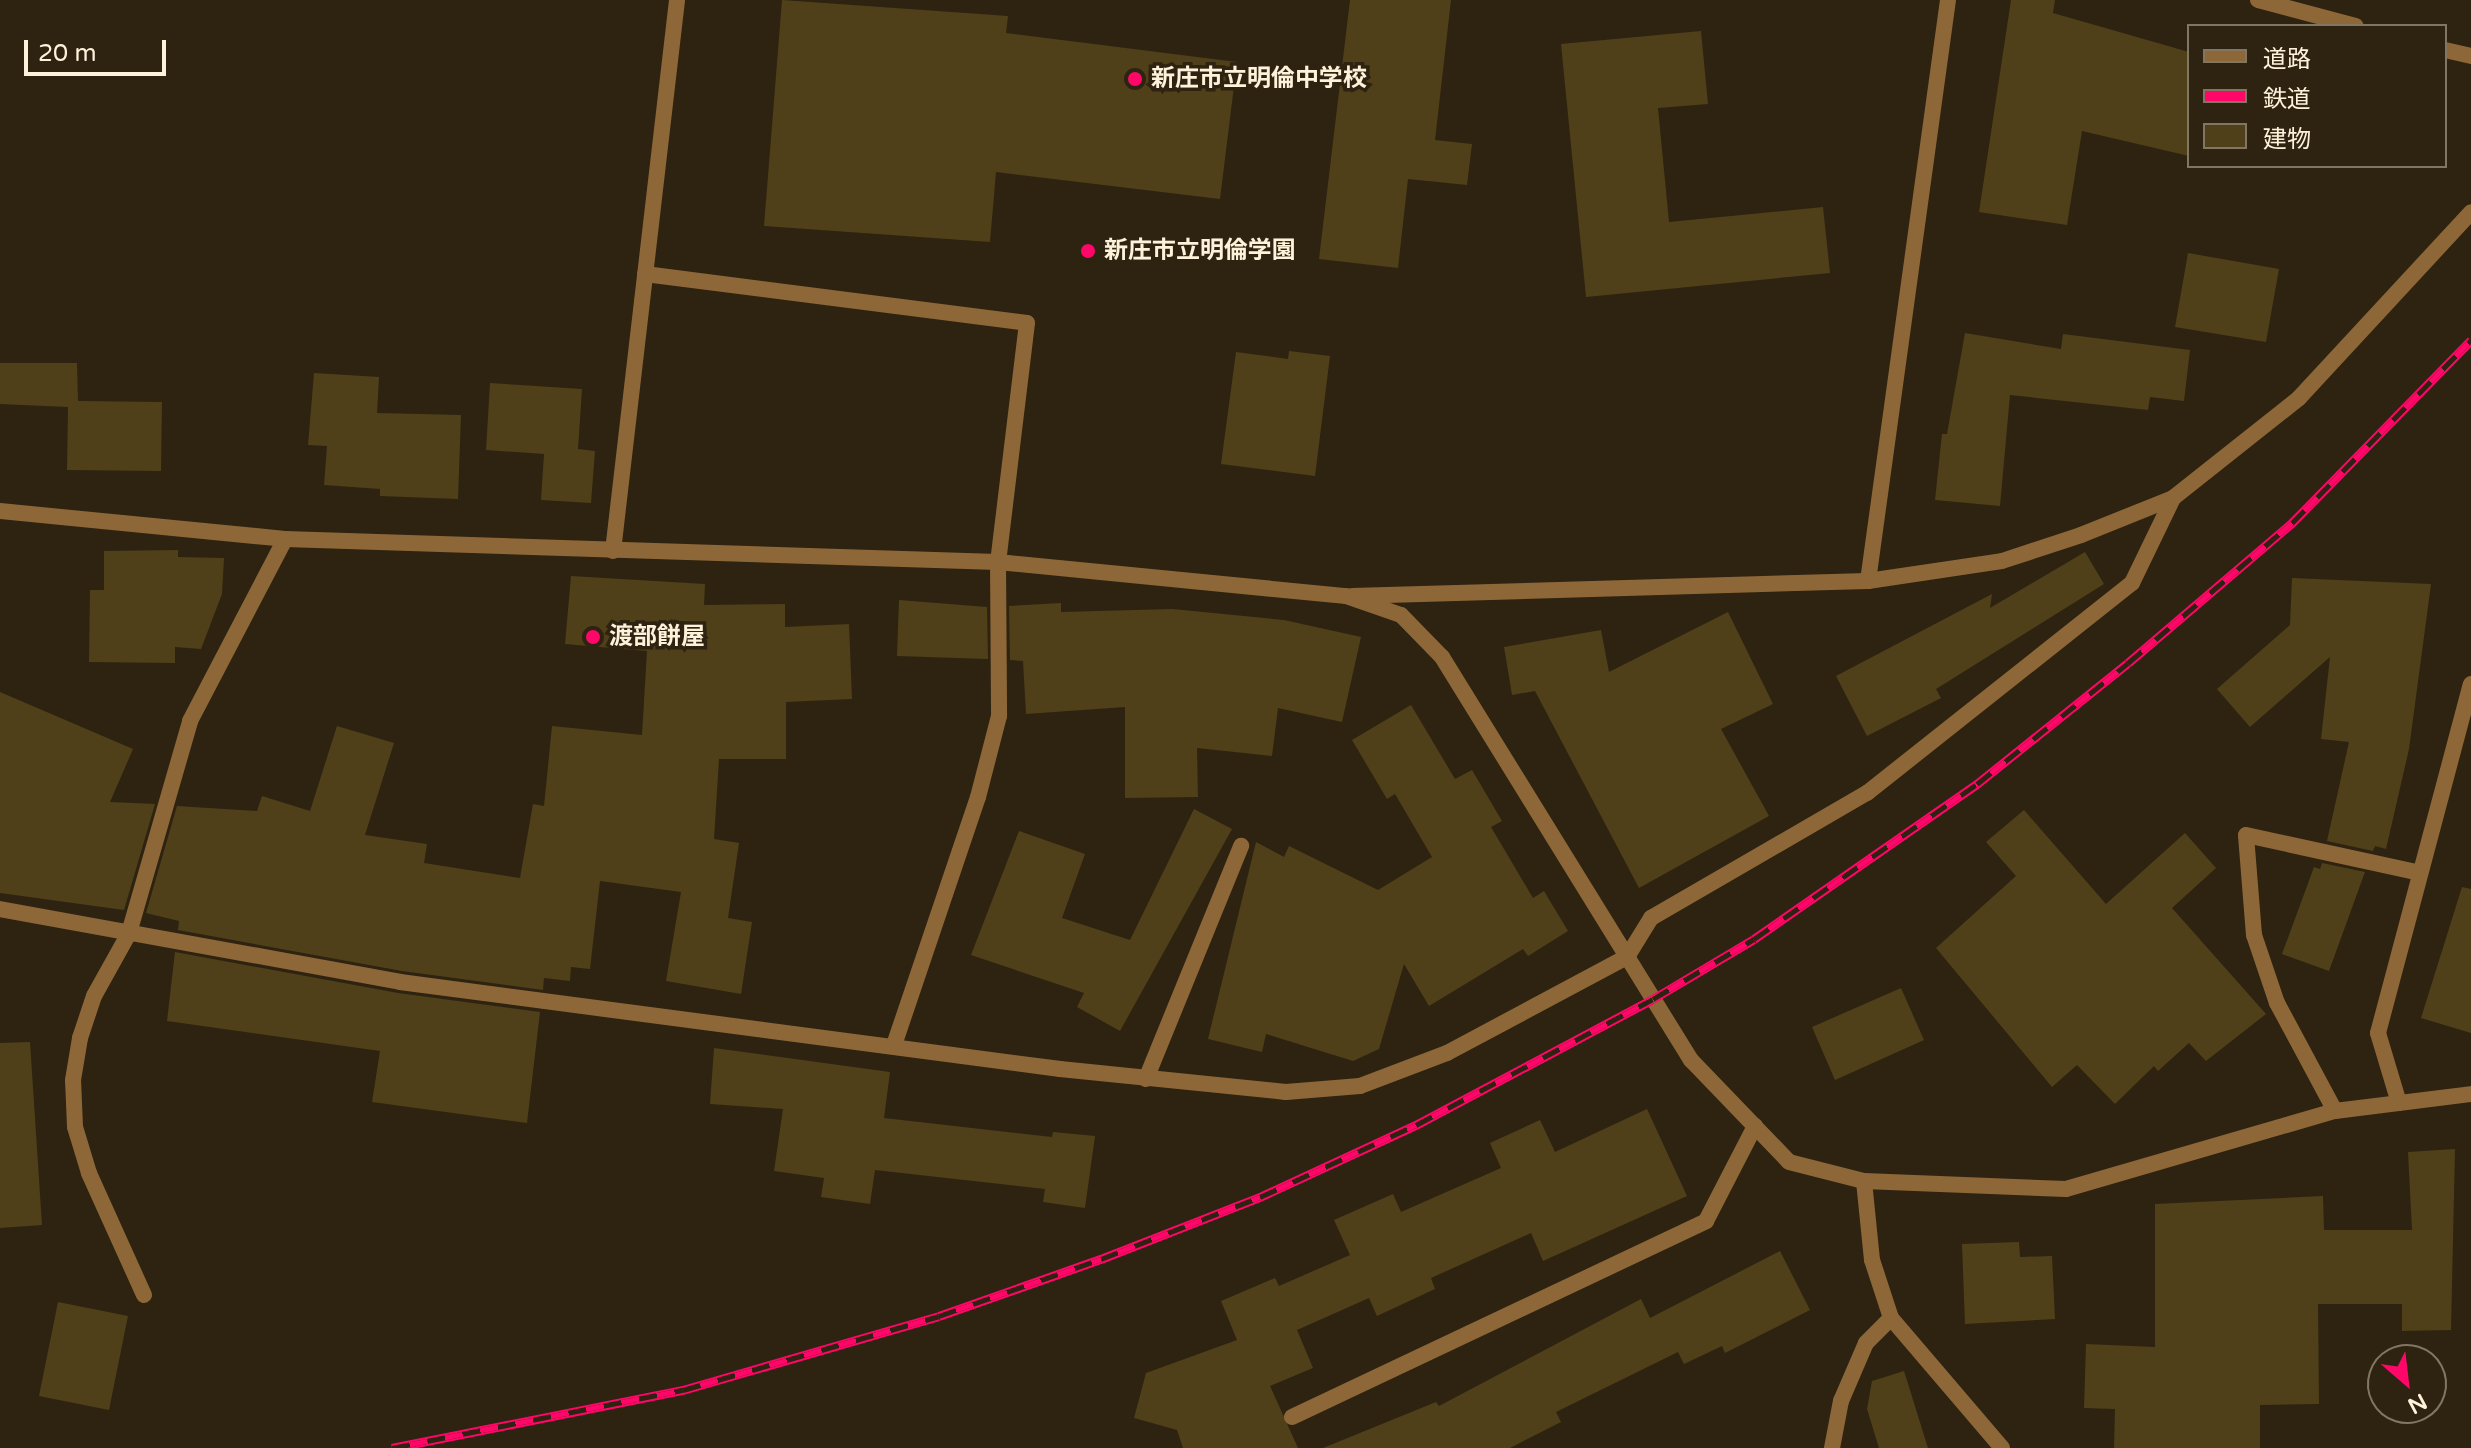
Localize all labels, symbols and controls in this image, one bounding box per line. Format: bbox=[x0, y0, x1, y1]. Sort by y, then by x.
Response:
scale bar bbox=[28, 24, 170, 74]
legend bbox=[2187, 24, 2447, 168]
text: 20 m bbox=[38, 39, 96, 68]
text: 道路 bbox=[2263, 45, 2311, 74]
place label: 新庄市立明倫中学校 bbox=[1151, 65, 1367, 93]
marker: 新庄市立明倫中学校 bbox=[1126, 70, 1144, 88]
text: 鉄道 bbox=[2263, 85, 2311, 114]
text: 建物 bbox=[2263, 125, 2311, 154]
place label: 新庄市立明倫学園 bbox=[1104, 237, 1296, 265]
marker: 新庄市立明倫学園 bbox=[1079, 242, 1097, 260]
place label: 渡部餅屋 bbox=[609, 623, 705, 651]
marker: 渡部餅屋 bbox=[584, 628, 602, 646]
north arrow bbox=[2367, 1344, 2447, 1424]
text: N bbox=[2403, 1388, 2431, 1419]

